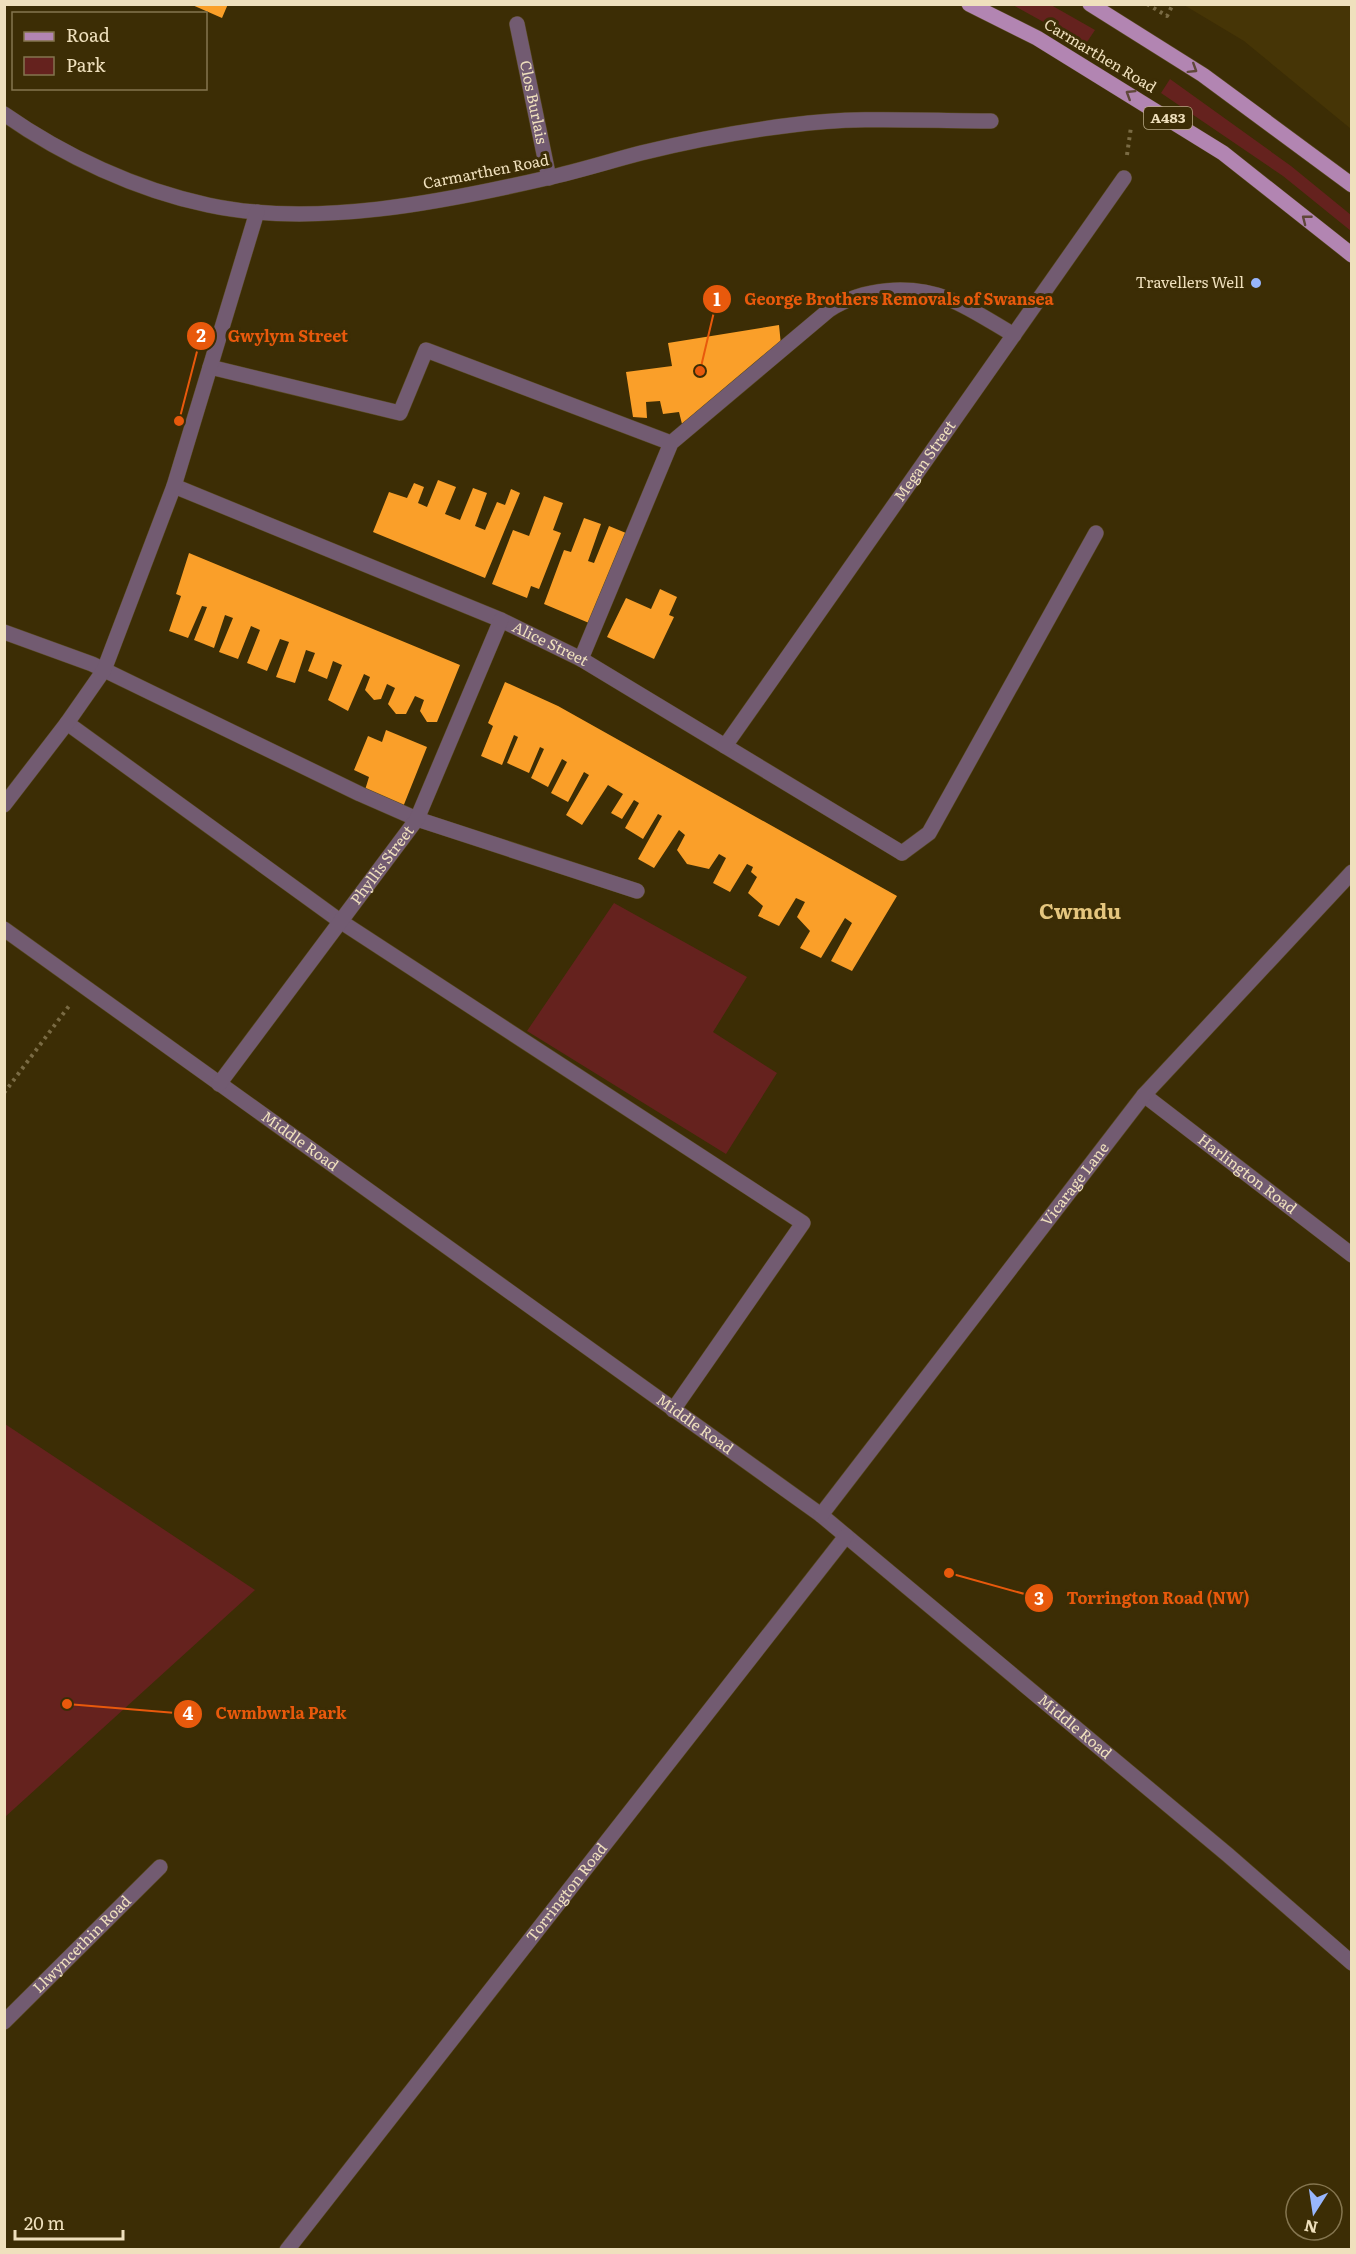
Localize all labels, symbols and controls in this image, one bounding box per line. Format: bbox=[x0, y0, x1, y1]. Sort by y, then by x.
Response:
legend bbox=[12, 12, 207, 90]
street label: Carmarthen Road bbox=[1040, 12, 1161, 97]
text: Road bbox=[66, 21, 110, 48]
text: Park bbox=[66, 51, 107, 78]
street label: Clos Burlais bbox=[515, 58, 555, 146]
one-way arrow bbox=[1187, 61, 1197, 73]
one-way arrow bbox=[1126, 90, 1136, 102]
road number: A483 bbox=[1144, 107, 1192, 129]
street label: Carmarthen Road bbox=[421, 147, 551, 194]
one-way arrow bbox=[1301, 216, 1312, 227]
place label: Travellers Well bbox=[1136, 270, 1244, 293]
marker: Travellers Well bbox=[1249, 276, 1263, 290]
callout: George Brothers Removals of Swansea bbox=[702, 282, 1066, 316]
text: 1 bbox=[713, 285, 721, 312]
text: George Brothers Removals of Swansea bbox=[744, 286, 1055, 310]
callout: Gwylym Street bbox=[186, 319, 361, 353]
text: 2 bbox=[196, 321, 206, 348]
text: Gwylym Street bbox=[228, 323, 348, 347]
street label: Megan Street bbox=[887, 415, 960, 506]
street label: Alice Street bbox=[509, 614, 593, 671]
street label: Phyllis Street bbox=[344, 820, 419, 909]
district label: Cwmdu bbox=[1039, 894, 1121, 925]
street label: Middle Road bbox=[257, 1104, 344, 1176]
street label: Harlington Road bbox=[1194, 1127, 1302, 1219]
street label: Vicarage Lane bbox=[1034, 1137, 1114, 1230]
street label: Middle Road bbox=[652, 1388, 739, 1459]
callout: Torrington Road (NW) bbox=[1024, 1581, 1261, 1615]
text: 3 bbox=[1034, 1584, 1044, 1611]
text: Torrington Road (NW) bbox=[1067, 1585, 1249, 1609]
street label: Middle Road bbox=[1034, 1688, 1118, 1764]
callout: Cwmbwrla Park bbox=[173, 1697, 358, 1731]
text: 4 bbox=[183, 1699, 194, 1726]
text: Cwmbwrla Park bbox=[215, 1700, 347, 1724]
street label: Torrington Road bbox=[520, 1837, 612, 1946]
street label: Llwyncethin Road bbox=[26, 1889, 135, 1998]
north arrow bbox=[1284, 2182, 1344, 2242]
scale bar bbox=[15, 2203, 123, 2241]
text: 20 m bbox=[24, 2209, 65, 2236]
text: N bbox=[1302, 2215, 1320, 2241]

